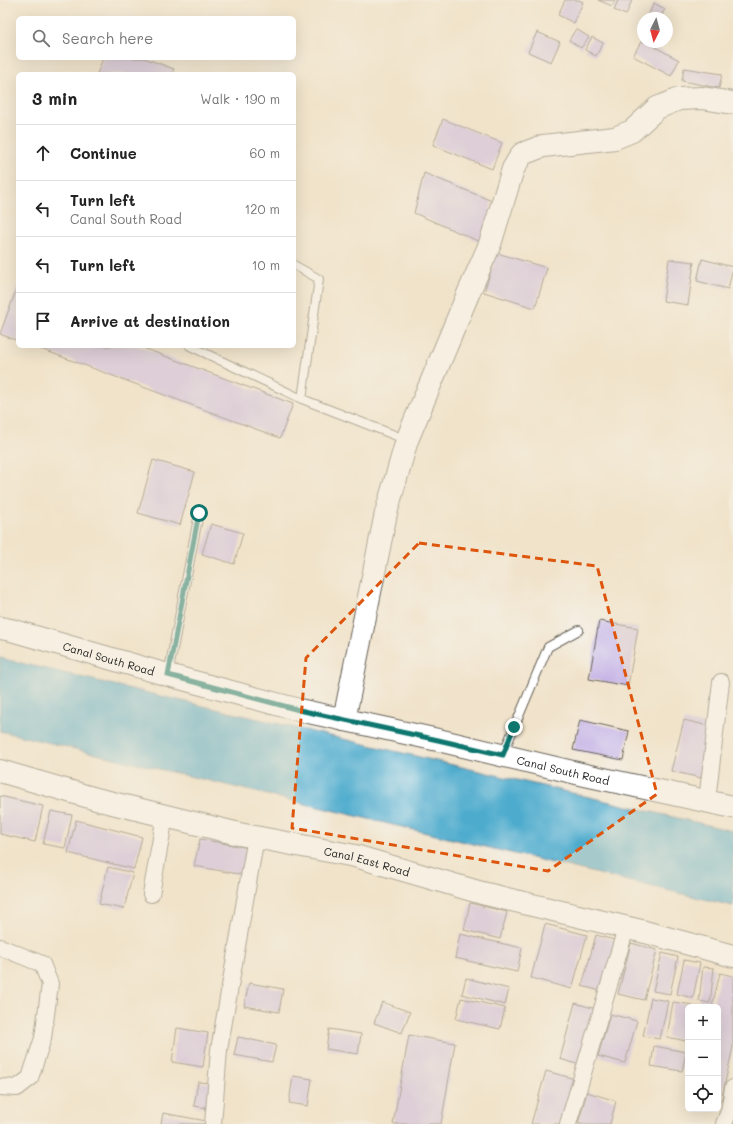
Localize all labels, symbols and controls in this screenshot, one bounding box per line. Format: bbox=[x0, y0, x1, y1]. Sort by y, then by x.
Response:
north arrow bbox=[637, 12, 673, 48]
search box bbox=[16, 16, 296, 60]
icon: search bbox=[30, 27, 52, 49]
text: Search here bbox=[62, 28, 153, 48]
text: 3 min bbox=[32, 87, 77, 109]
text: Walk · 190 m bbox=[200, 90, 280, 107]
icon: ahead bbox=[32, 142, 54, 164]
text: Continue bbox=[70, 143, 137, 163]
text: 60 m bbox=[250, 144, 280, 161]
text: Turn left bbox=[70, 190, 135, 210]
icon: left bbox=[32, 198, 54, 220]
text: 120 m bbox=[244, 200, 280, 217]
text: Canal South Road bbox=[70, 210, 182, 227]
icon: left bbox=[32, 254, 54, 276]
text: Turn left bbox=[70, 255, 135, 275]
text: 10 m bbox=[252, 256, 280, 273]
icon: arrive bbox=[32, 310, 54, 332]
text: Arrive at destination bbox=[70, 311, 230, 331]
route start bbox=[190, 504, 208, 522]
street label: Canal South Road bbox=[61, 638, 157, 678]
route end bbox=[505, 718, 523, 736]
street label: Canal South Road bbox=[515, 752, 611, 788]
street label: Canal East Road bbox=[323, 843, 412, 879]
map controls bbox=[685, 1004, 721, 1112]
button: + bbox=[685, 1004, 721, 1040]
button: − bbox=[685, 1040, 721, 1076]
button: locate bbox=[685, 1076, 721, 1112]

